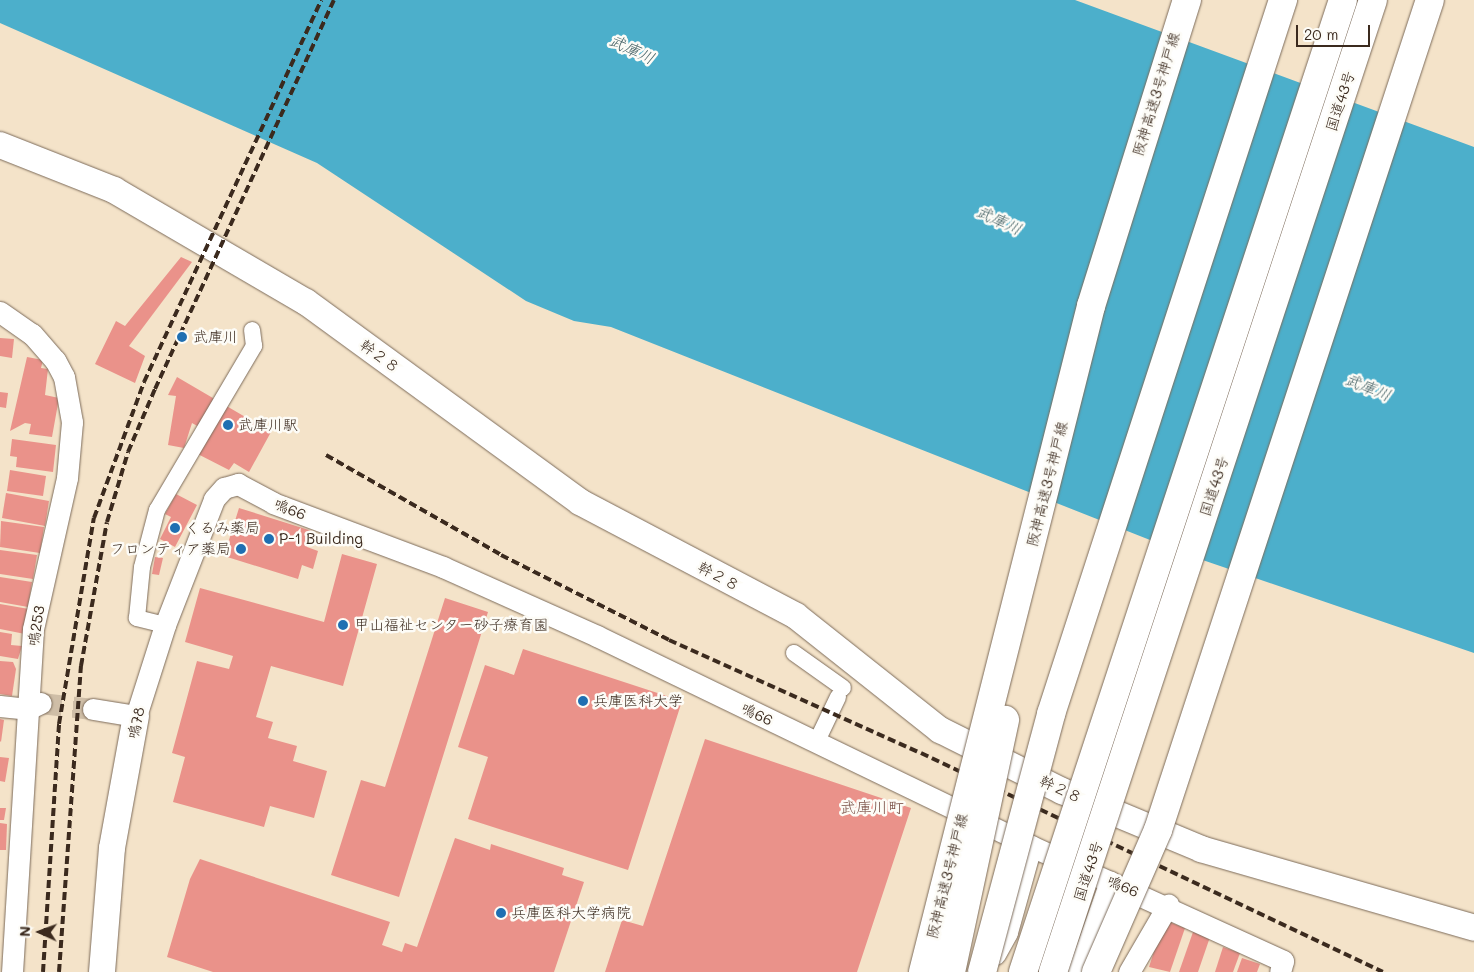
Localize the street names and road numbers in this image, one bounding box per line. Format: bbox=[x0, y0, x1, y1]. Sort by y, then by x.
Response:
street label: 阪神高速3号神戸線 bbox=[1129, 30, 1183, 158]
street label: 国道43号 bbox=[1322, 68, 1358, 134]
street label: 幹２８ bbox=[357, 335, 403, 377]
street label: 阪神高速3号神戸線 bbox=[1023, 419, 1071, 549]
street label: 国道43号 bbox=[1196, 453, 1232, 519]
street label: 鳴66 bbox=[271, 494, 309, 524]
street label: 幹２８ bbox=[695, 557, 743, 595]
street label: 鳴253 bbox=[24, 604, 48, 648]
street label: 鳴66 bbox=[738, 699, 776, 729]
street label: 鳴78 bbox=[124, 705, 148, 741]
street label: 幹２８ bbox=[1037, 771, 1085, 807]
street label: 阪神高速3号神戸線 bbox=[923, 811, 971, 941]
street label: 国道43号 bbox=[1070, 838, 1106, 904]
street label: 鳴66 bbox=[1104, 871, 1142, 901]

